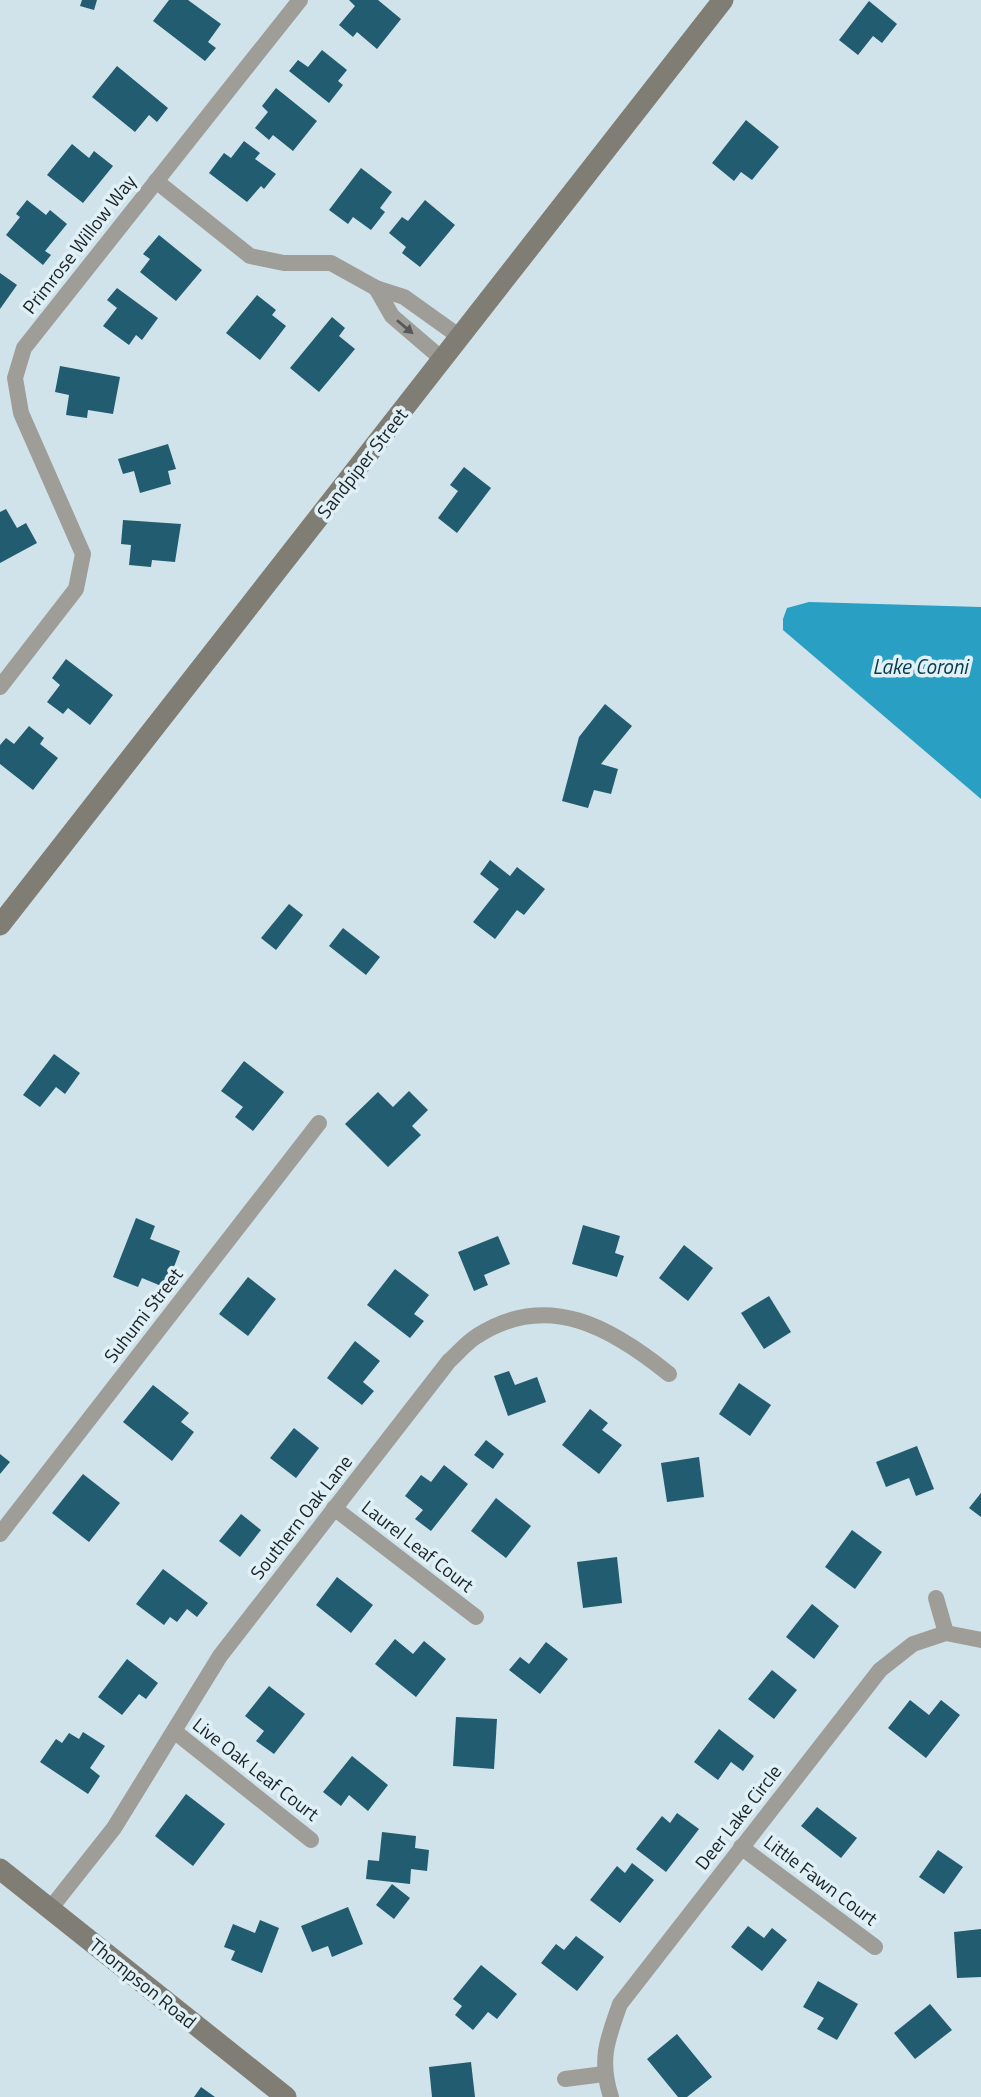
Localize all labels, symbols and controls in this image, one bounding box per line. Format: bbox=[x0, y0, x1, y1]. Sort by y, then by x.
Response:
street label: Primrose Willow Way bbox=[15, 168, 142, 320]
one-way arrow bbox=[395, 320, 413, 335]
street label: Sandpiper Street bbox=[309, 401, 414, 524]
water label: Lake Coroni bbox=[872, 650, 970, 682]
street label: Suhumi Street bbox=[96, 1261, 189, 1368]
street label: Southern Oak Lane bbox=[243, 1448, 359, 1585]
street label: Laurel Leaf Court bbox=[356, 1493, 481, 1599]
street label: Live Oak Leaf Court bbox=[187, 1710, 326, 1827]
street label: Deer Lake Circle bbox=[687, 1758, 788, 1876]
street label: Little Fawn Court bbox=[758, 1827, 885, 1932]
street label: Thompson Road bbox=[83, 1930, 203, 2035]

